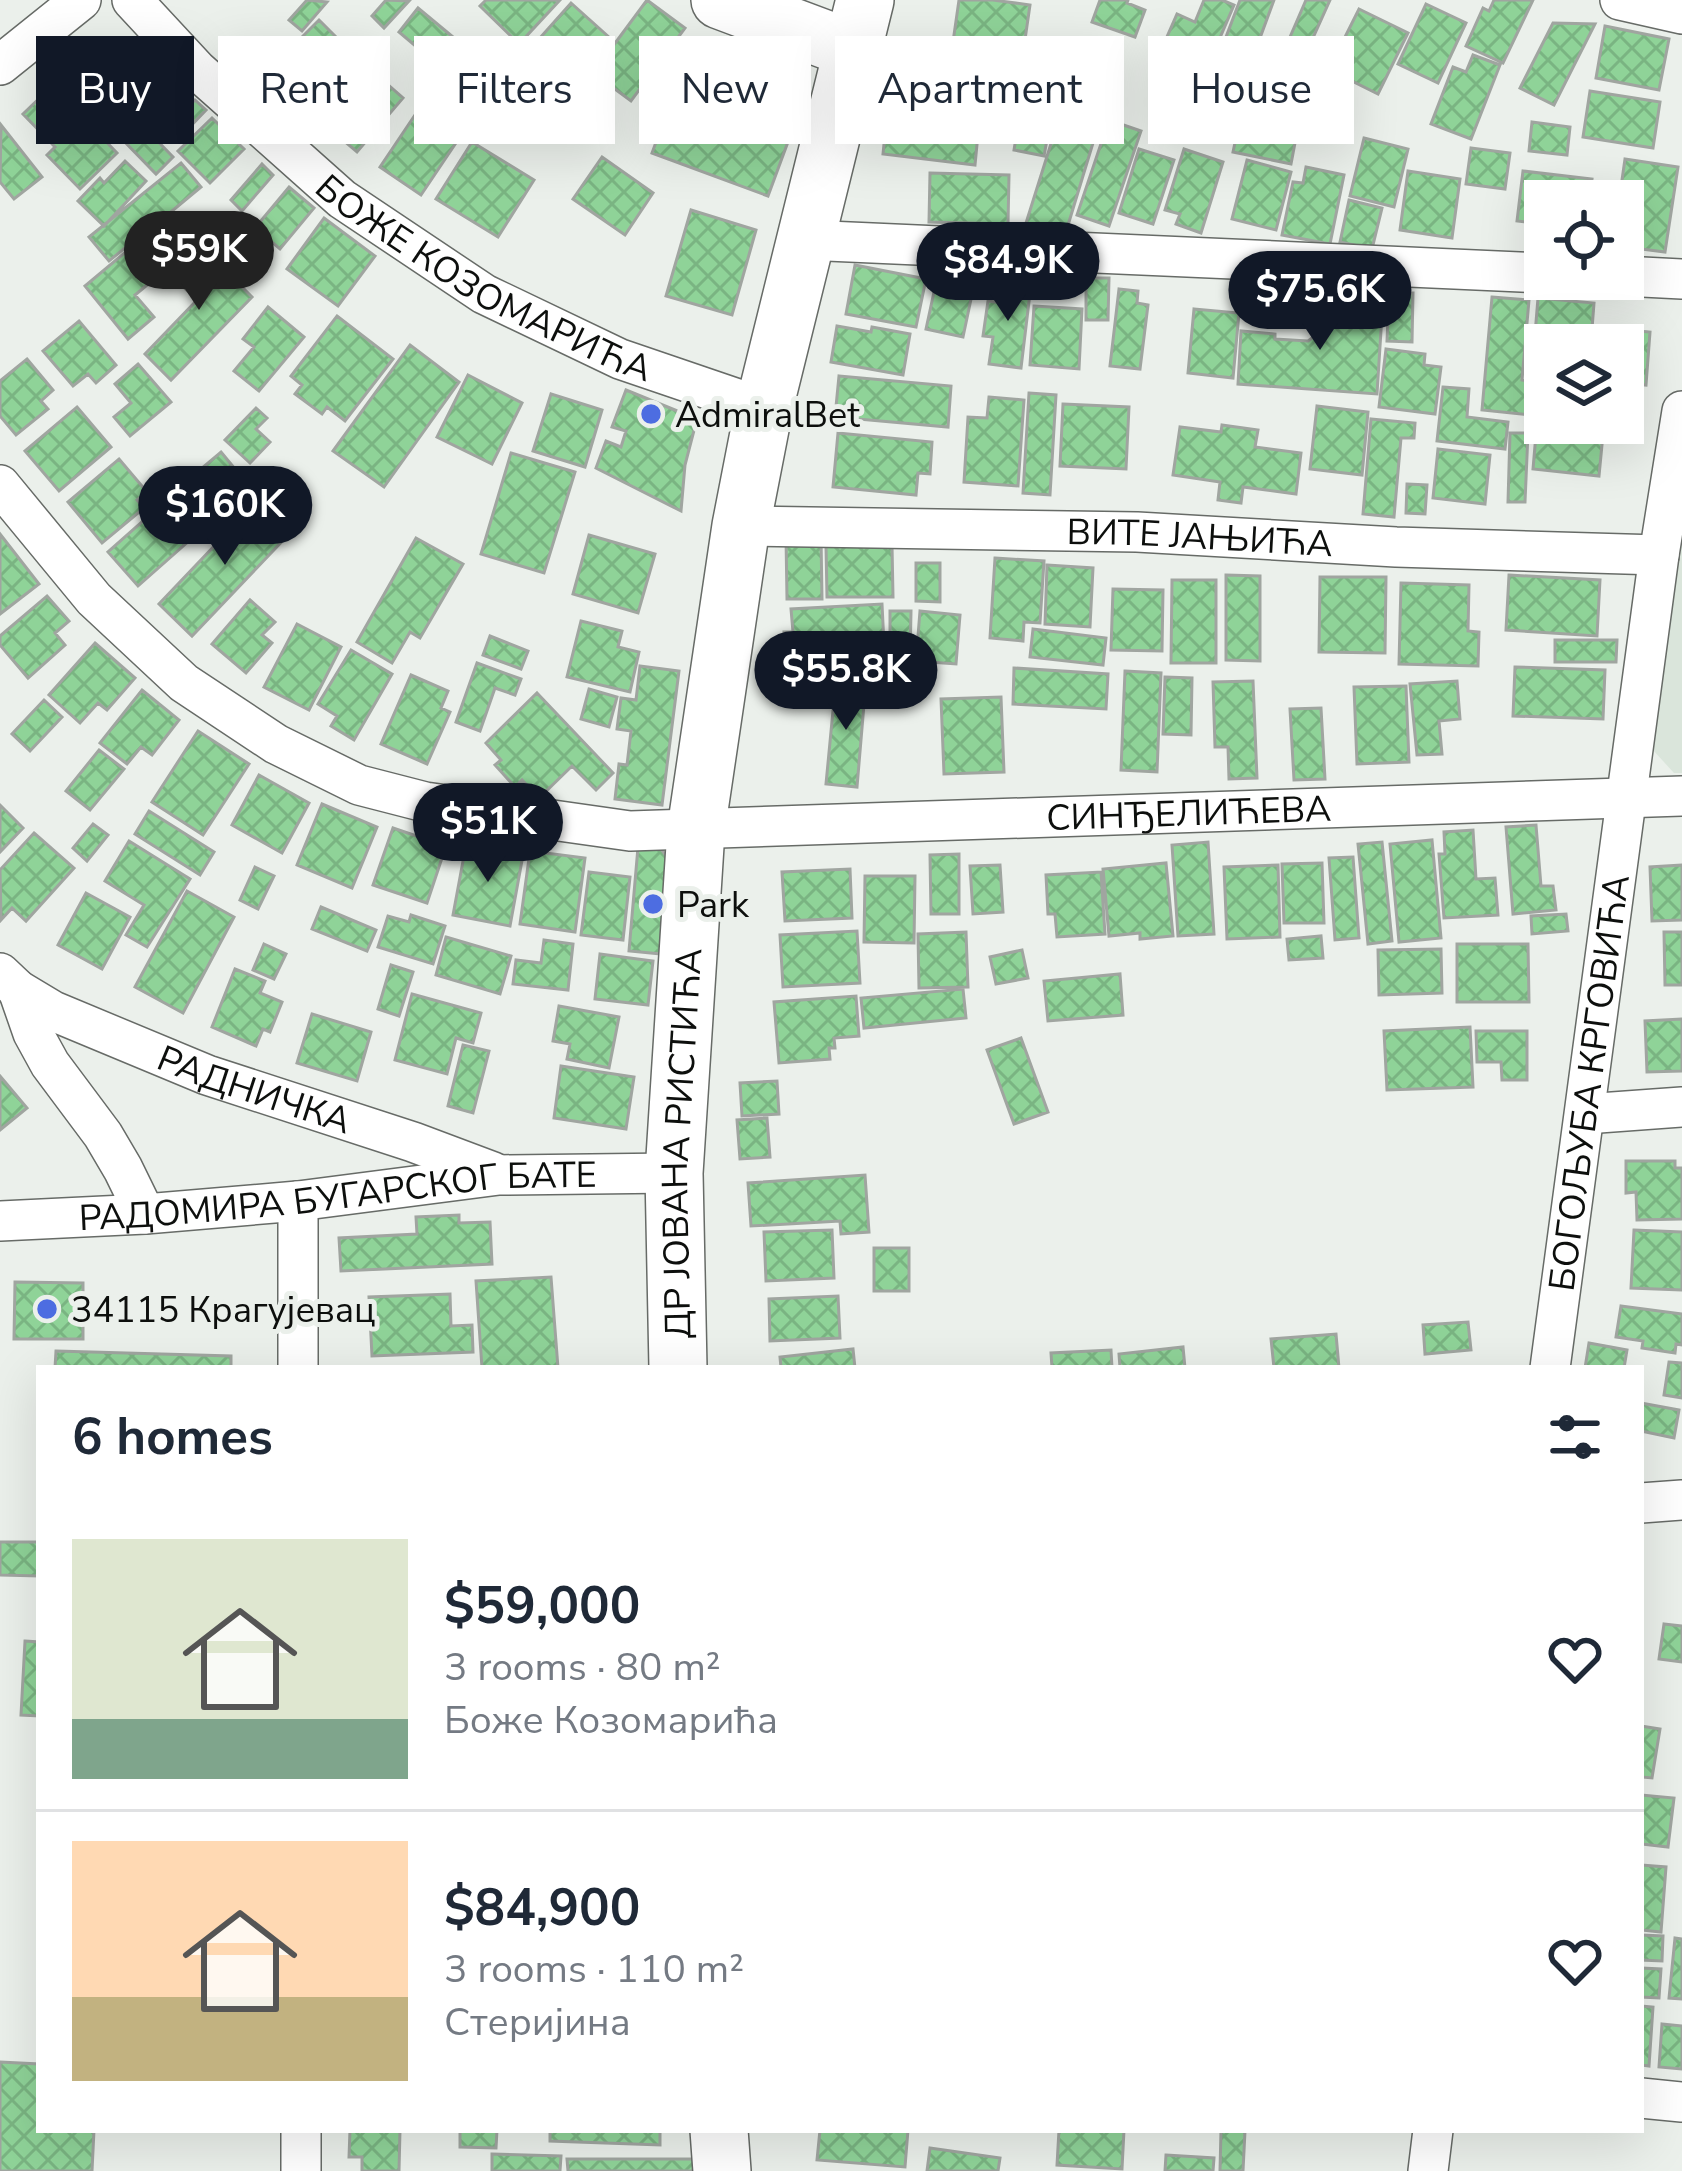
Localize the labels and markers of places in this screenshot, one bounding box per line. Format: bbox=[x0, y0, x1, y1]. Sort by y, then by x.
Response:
pin: $59K bbox=[128, 211, 270, 313]
pin: $84.9K bbox=[910, 222, 1106, 324]
pin: $75.6K bbox=[1222, 251, 1418, 353]
place label: AdmiralBet bbox=[675, 391, 860, 440]
marker: AdmiralBet bbox=[638, 401, 664, 427]
pin: $160K bbox=[141, 466, 309, 568]
pin: $55.8K bbox=[748, 631, 944, 733]
pin: $51K bbox=[417, 783, 559, 885]
place label: Park bbox=[677, 881, 750, 930]
marker: Park bbox=[640, 891, 666, 917]
place label: 34115 Крагујевац bbox=[71, 1286, 376, 1335]
marker: 34115 Крагујевац bbox=[34, 1296, 60, 1322]

